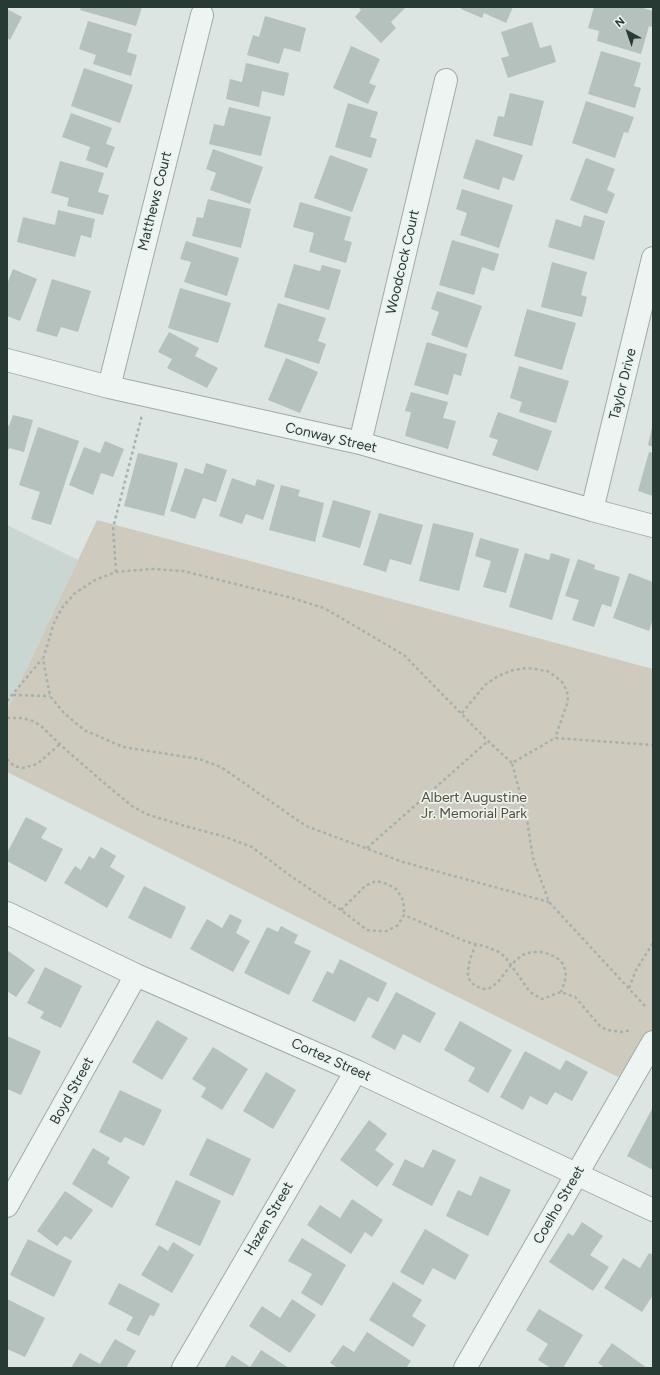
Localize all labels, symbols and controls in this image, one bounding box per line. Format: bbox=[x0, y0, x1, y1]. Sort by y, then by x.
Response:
north arrow bbox=[608, 12, 648, 52]
text: N bbox=[613, 15, 627, 30]
street label: Matthews Court bbox=[135, 150, 175, 252]
street label: Woodcock Court bbox=[383, 208, 423, 316]
street label: Taylor Drive bbox=[606, 347, 640, 421]
street label: Conway Street bbox=[283, 419, 379, 457]
park label: Albert Augustine Jr. Memorial Park bbox=[421, 790, 527, 822]
street label: Cortez Street bbox=[289, 1035, 373, 1085]
street label: Boyd Street bbox=[47, 1054, 97, 1128]
street label: Coelho Street bbox=[530, 1163, 588, 1247]
street label: Hazen Street bbox=[241, 1179, 297, 1259]

